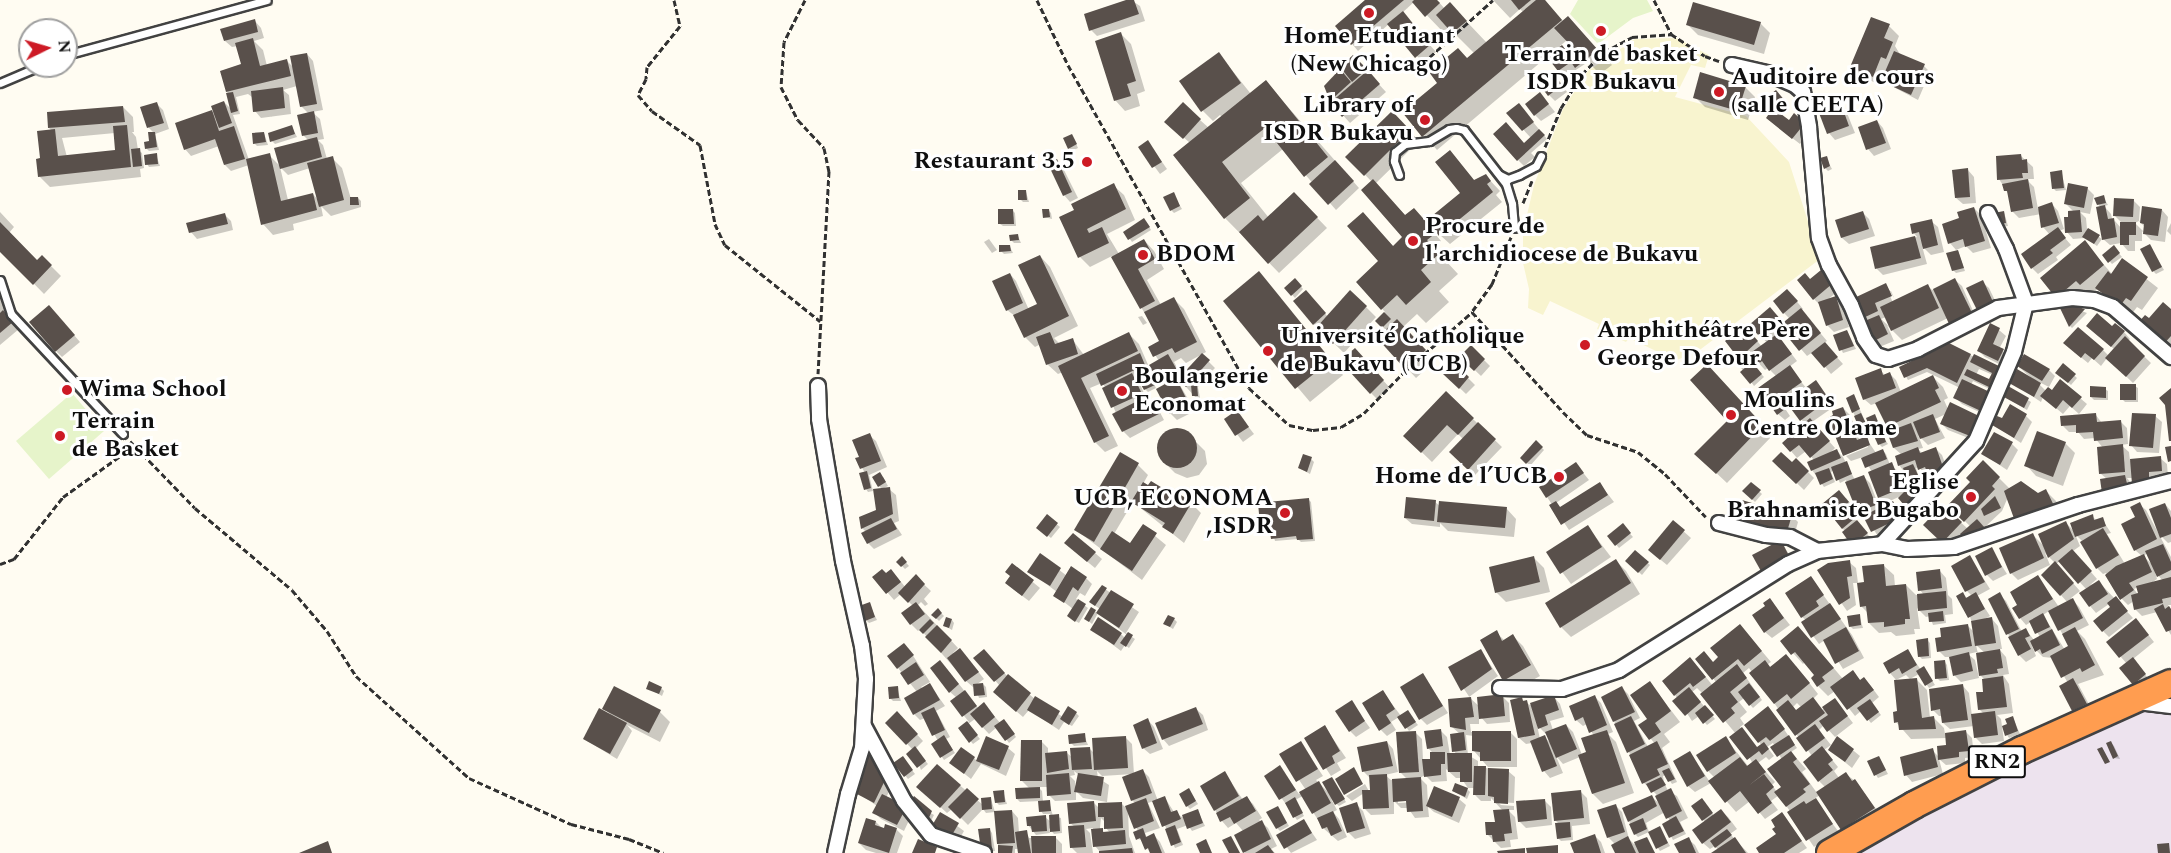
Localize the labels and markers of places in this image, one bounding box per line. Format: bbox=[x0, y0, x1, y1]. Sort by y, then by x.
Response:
marker: Home Etudiant (New Chicago) bbox=[1362, 6, 1376, 20]
place label: Home Etudiant (New Chicago) bbox=[1284, 23, 1454, 79]
marker: Terrain de basket ISDR Bukavu bbox=[1594, 24, 1608, 38]
place label: Terrain de basket ISDR Bukavu bbox=[1505, 41, 1697, 97]
place label: Auditoire de cours (salle CEETA) bbox=[1731, 64, 1935, 120]
marker: Auditoire de cours (salle CEETA) bbox=[1712, 85, 1726, 99]
place label: Library of ISDR Bukavu bbox=[1263, 92, 1413, 148]
marker: Library of ISDR Bukavu bbox=[1418, 113, 1432, 127]
place label: Restaurant 3.5 bbox=[914, 148, 1075, 176]
marker: Restaurant 3.5 bbox=[1080, 155, 1094, 169]
place label: Procure de l'archidiocese de Bukavu bbox=[1425, 213, 1698, 269]
marker: Procure de l'archidiocese de Bukavu bbox=[1406, 234, 1420, 248]
place label: BDOM bbox=[1156, 241, 1236, 269]
marker: BDOM bbox=[1134, 246, 1152, 264]
place label: Amphithéâtre Père George Defour bbox=[1597, 317, 1810, 373]
place label: Université Catholique de Bukavu (UCB) bbox=[1280, 323, 1524, 379]
marker: Amphithéâtre Père George Defour bbox=[1578, 338, 1592, 352]
marker: Université Catholique de Bukavu (UCB) bbox=[1261, 344, 1275, 358]
place label: Boulangerie Economat bbox=[1134, 363, 1268, 419]
place label: Wima School bbox=[79, 376, 226, 404]
marker: Wima School bbox=[60, 383, 74, 397]
marker: Boulangerie Economat bbox=[1115, 384, 1129, 398]
place label: Moulins Centre Olame bbox=[1743, 387, 1897, 443]
place label: Terrain de Basket bbox=[72, 408, 179, 464]
marker: Moulins Centre Olame bbox=[1724, 408, 1738, 422]
marker: Terrain de Basket bbox=[53, 429, 67, 443]
place label: Home de l’UCB bbox=[1375, 463, 1547, 491]
place label: Eglise Brahnamiste Bugabo bbox=[1727, 469, 1959, 525]
marker: Home de l’UCB bbox=[1552, 470, 1566, 484]
place label: UCB, ECONOMA ,ISDR bbox=[1073, 485, 1273, 541]
marker: Eglise Brahnamiste Bugabo bbox=[1964, 490, 1978, 504]
marker: UCB, ECONOMA ,ISDR bbox=[1278, 506, 1292, 520]

